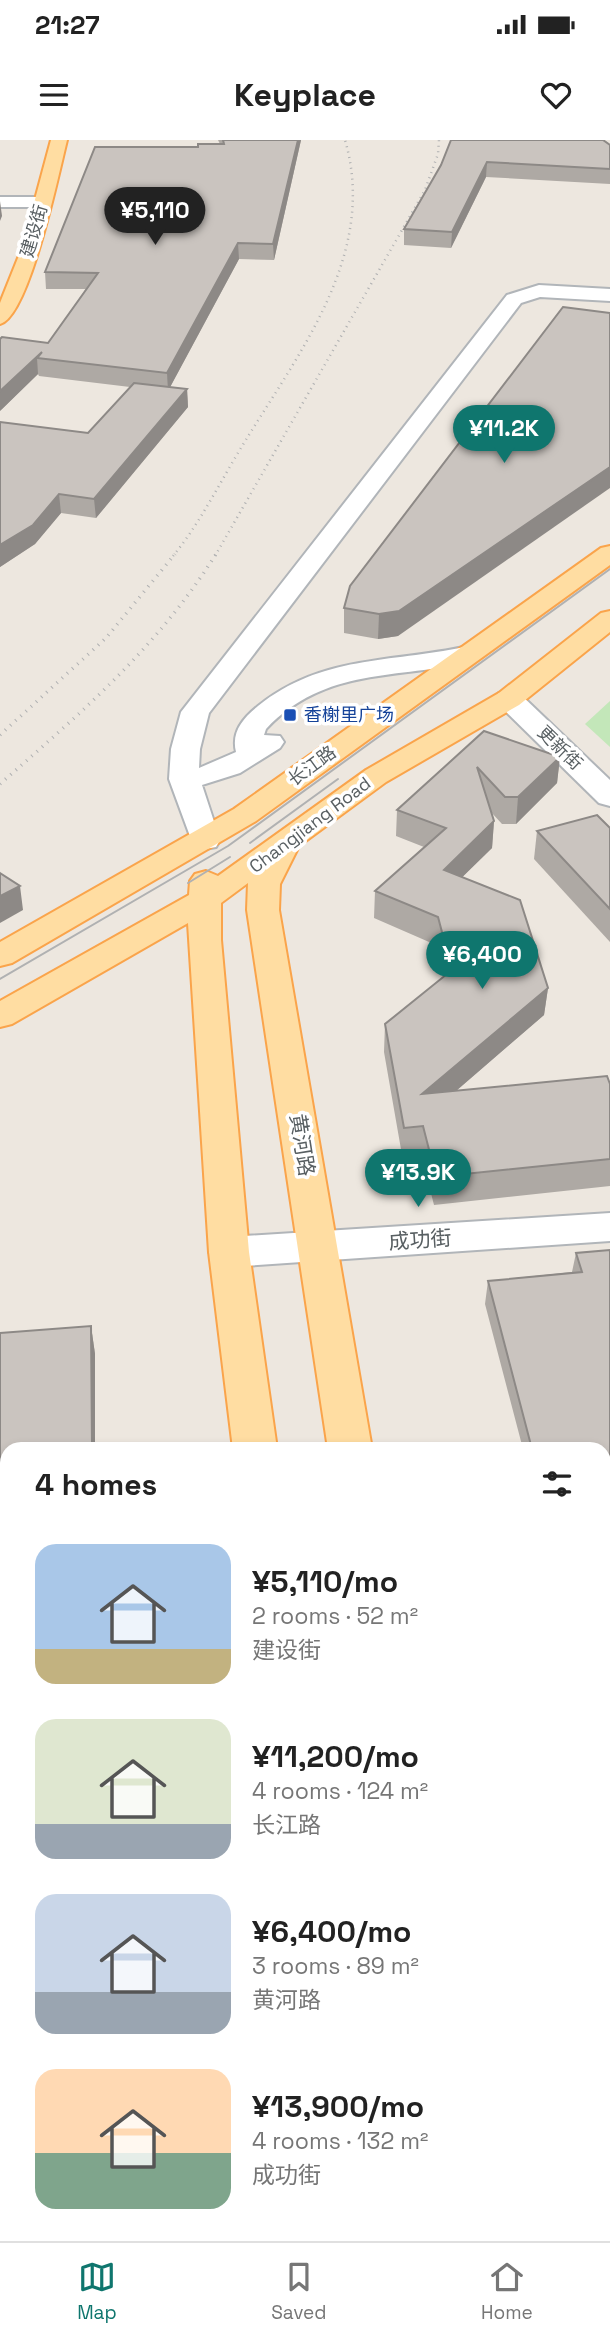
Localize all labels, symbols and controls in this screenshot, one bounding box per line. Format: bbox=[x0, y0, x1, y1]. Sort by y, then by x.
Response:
text: 21:27 bbox=[35, 8, 100, 42]
text: Keyplace bbox=[234, 75, 376, 115]
icon: menu bbox=[35, 76, 73, 114]
icon: heart bbox=[537, 76, 575, 114]
pin: ¥5,110 bbox=[98, 188, 212, 247]
text: ¥5,110 bbox=[120, 195, 190, 225]
street label: 建设街 bbox=[15, 202, 52, 260]
pin: ¥11.2K bbox=[447, 406, 561, 465]
text: ¥11.2K bbox=[469, 413, 539, 443]
place label: 香榭里广场 bbox=[304, 703, 394, 726]
marker: 香榭里广场 bbox=[282, 707, 298, 723]
street label: 更新街 bbox=[533, 721, 588, 775]
street label: 长江路 bbox=[283, 740, 340, 791]
street label: Changjiang Road bbox=[244, 771, 375, 878]
pin: ¥6,400 bbox=[425, 932, 539, 991]
text: ¥6,400 bbox=[442, 939, 522, 969]
street label: 黄河路 bbox=[284, 1112, 321, 1178]
pin: ¥13.9K bbox=[361, 1150, 475, 1209]
text: ¥13.9K bbox=[381, 1157, 455, 1187]
street label: 成功街 bbox=[388, 1224, 452, 1255]
text: 4 homes bbox=[35, 1465, 157, 1504]
icon: filters bbox=[538, 1465, 576, 1503]
text: ¥5,110/mo bbox=[252, 1562, 398, 1601]
icon: home bbox=[91, 1572, 175, 1656]
text: 2 rooms · 52 m² bbox=[252, 1601, 418, 1631]
text: 建设街 bbox=[252, 1635, 321, 1665]
text: ¥11,200/mo bbox=[252, 1737, 419, 1776]
icon: home bbox=[91, 1747, 175, 1831]
text: 4 rooms · 124 m² bbox=[252, 1776, 428, 1806]
text: 长江路 bbox=[252, 1810, 321, 1840]
text: ¥6,400/mo bbox=[252, 1912, 411, 1951]
icon: home bbox=[91, 1922, 175, 2006]
text: 3 rooms · 89 m² bbox=[252, 1951, 419, 1981]
text: 黄河路 bbox=[252, 1985, 321, 2015]
text: ¥13,900/mo bbox=[252, 2087, 424, 2126]
icon: home bbox=[91, 2097, 175, 2181]
text: 4 rooms · 132 m² bbox=[252, 2126, 428, 2156]
text: 成功街 bbox=[252, 2160, 321, 2190]
tab: Map bbox=[77, 2258, 117, 2325]
tab: Saved bbox=[271, 2258, 327, 2325]
tab: Home bbox=[481, 2258, 533, 2325]

